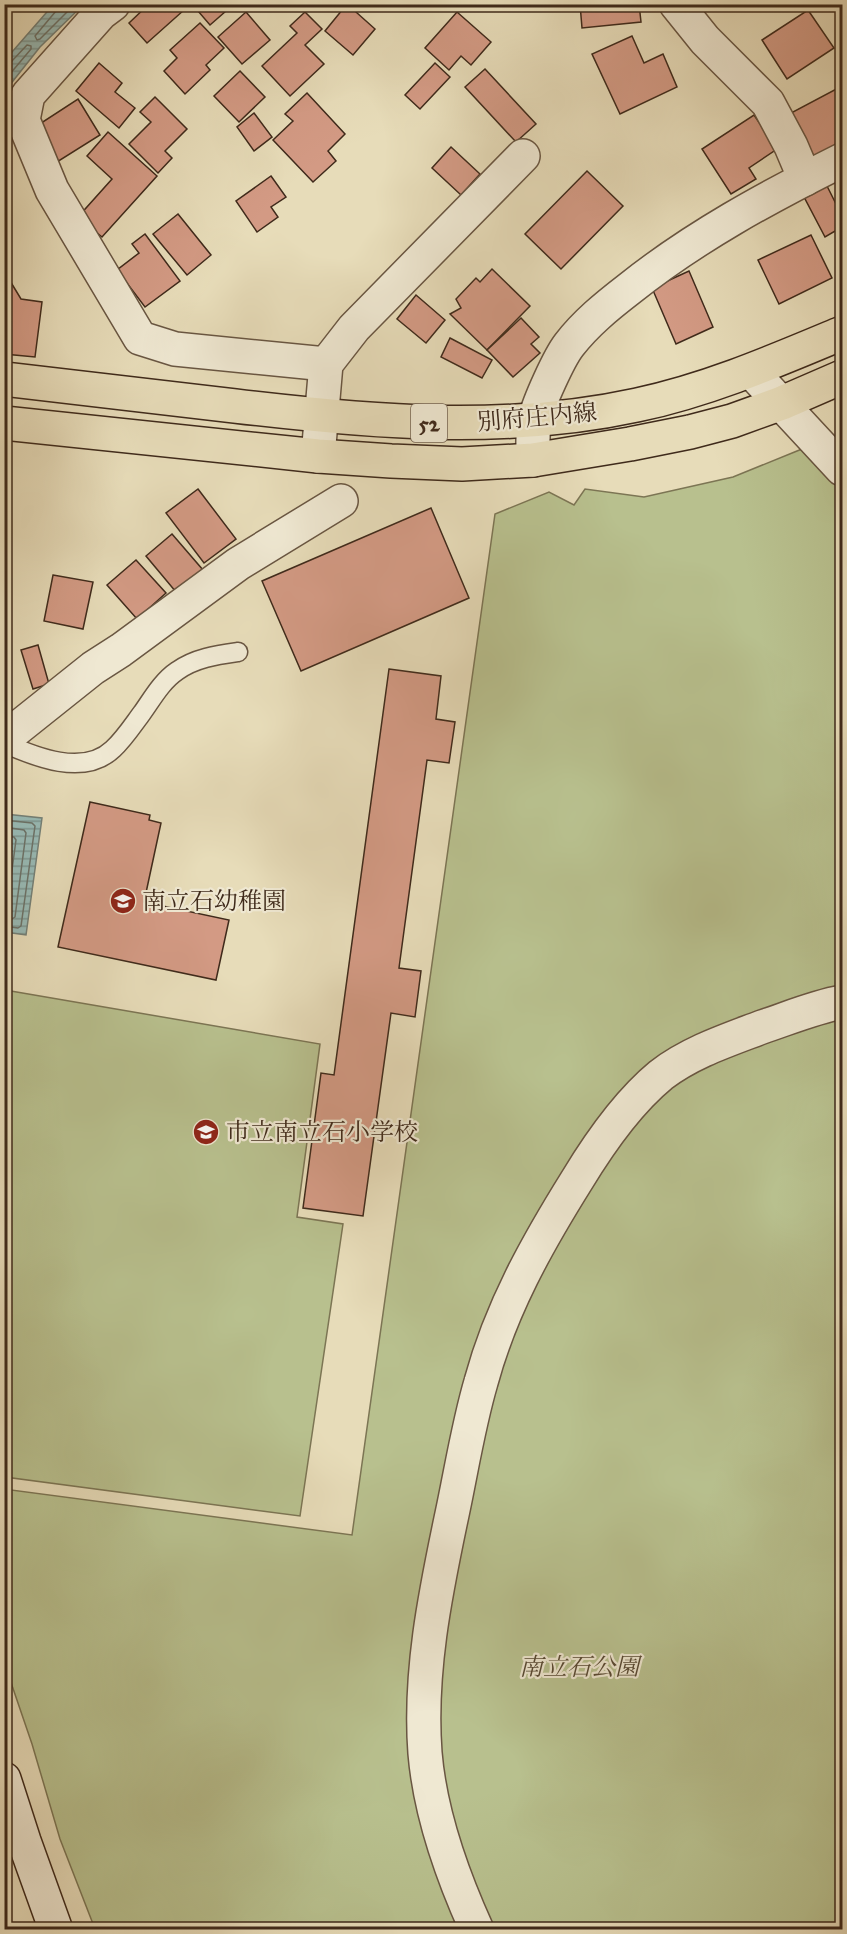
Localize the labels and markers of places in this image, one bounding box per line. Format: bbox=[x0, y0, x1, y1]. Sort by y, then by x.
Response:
school or university icon: 南立石幼稚園 bbox=[108, 886, 138, 916]
place label: 南立石幼稚園 bbox=[142, 886, 286, 916]
school or university icon: 市立南立石小学校 bbox=[191, 1117, 221, 1147]
place label: 市立南立石小学校 bbox=[226, 1117, 418, 1147]

